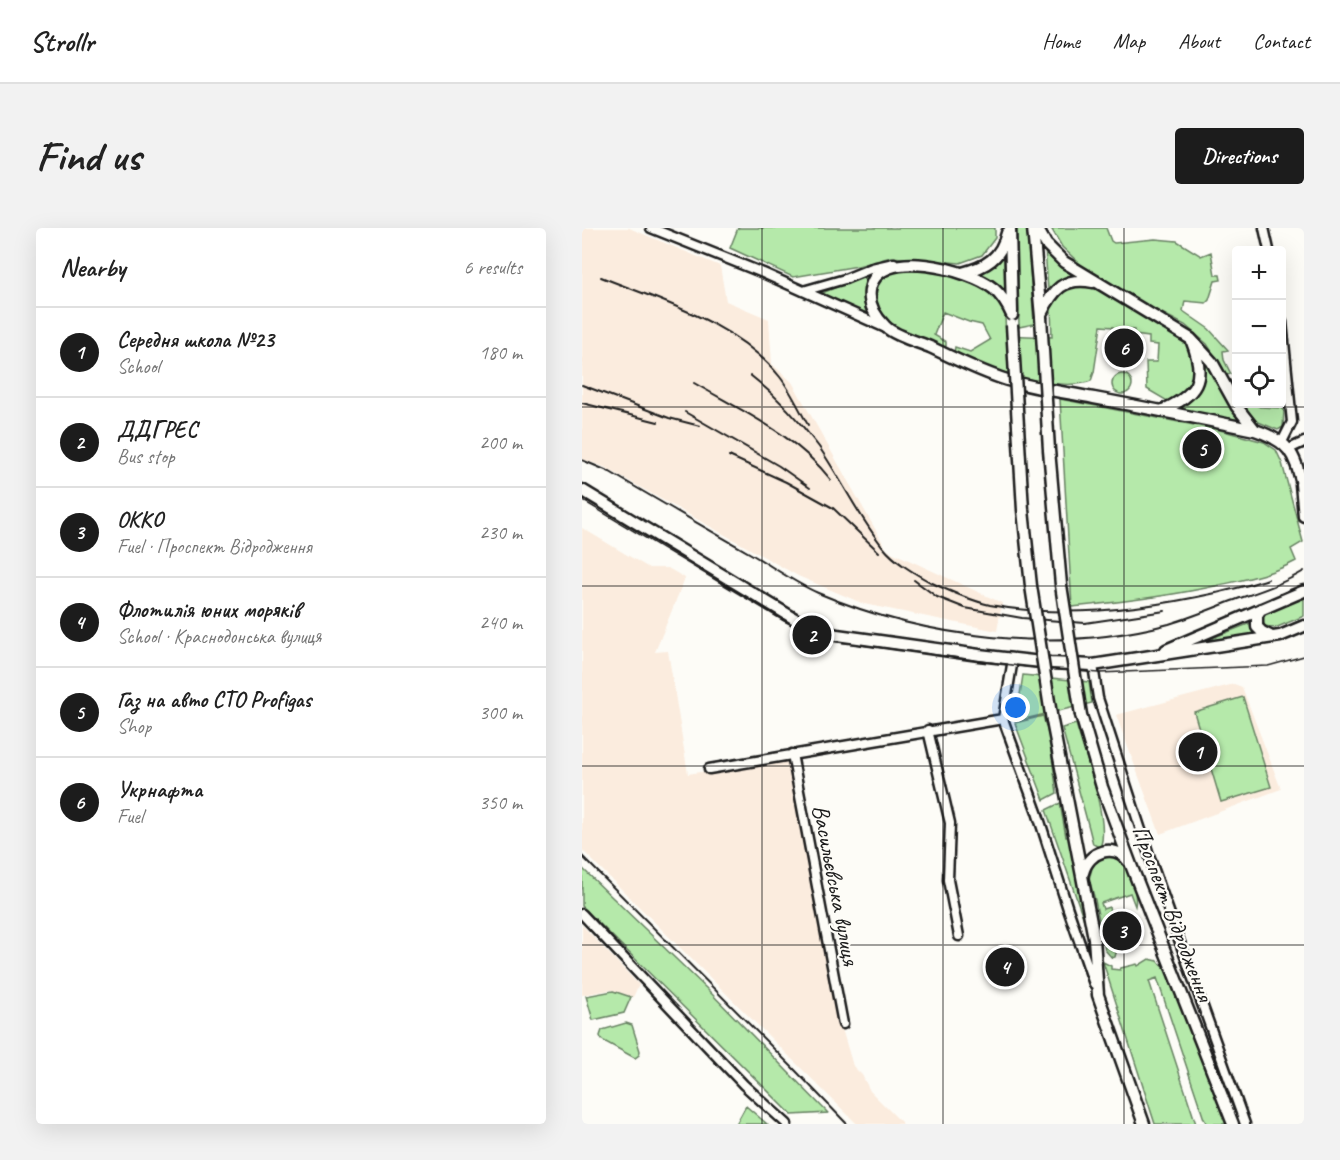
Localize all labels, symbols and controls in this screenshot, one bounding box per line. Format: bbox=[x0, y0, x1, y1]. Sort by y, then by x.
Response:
text: Strollr bbox=[30, 24, 94, 59]
text: Home bbox=[1042, 28, 1080, 54]
text: Map bbox=[1113, 28, 1145, 54]
text: About bbox=[1178, 28, 1220, 54]
text: Contact bbox=[1253, 28, 1310, 54]
button: Directions bbox=[1175, 128, 1304, 184]
text: Find us bbox=[36, 130, 141, 183]
map controls bbox=[1232, 246, 1286, 408]
button: + bbox=[1232, 246, 1286, 300]
text: Nearby bbox=[60, 251, 125, 284]
text: 6 results bbox=[463, 255, 522, 280]
button: − bbox=[1232, 300, 1286, 354]
text: Середня школа №23 bbox=[117, 326, 274, 354]
pin: 6 bbox=[1104, 326, 1144, 370]
text: 1 bbox=[75, 340, 84, 365]
text: 180 m bbox=[479, 340, 522, 365]
text: School bbox=[117, 354, 160, 379]
button: locate bbox=[1232, 354, 1286, 408]
text: ДДГРЕС bbox=[117, 416, 198, 444]
pin: 5 bbox=[1182, 426, 1222, 472]
text: 2 bbox=[75, 430, 84, 455]
text: 200 m bbox=[479, 430, 522, 455]
text: Bus stop bbox=[117, 444, 175, 469]
text: ОККО bbox=[117, 506, 164, 534]
text: 3 bbox=[75, 520, 84, 545]
text: 230 m bbox=[479, 520, 522, 545]
text: Fuel · Проспект Відродження bbox=[117, 534, 312, 559]
text: Флотилія юних моряків bbox=[117, 596, 300, 624]
text: 4 bbox=[75, 610, 84, 635]
text: 240 m bbox=[479, 610, 522, 635]
pin: 2 bbox=[792, 612, 832, 658]
text: School · Краснодонська вулиця bbox=[117, 624, 321, 649]
text: Газ на авто СТО Profigas bbox=[117, 686, 311, 714]
your location bbox=[1001, 693, 1030, 722]
text: 5 bbox=[75, 700, 84, 725]
text: 300 m bbox=[479, 700, 522, 725]
text: Shop bbox=[117, 714, 151, 739]
pin: 1 bbox=[1178, 730, 1218, 774]
text: Укрнафта bbox=[117, 776, 202, 804]
text: 6 bbox=[75, 790, 84, 815]
text: 350 m bbox=[479, 790, 522, 815]
street label: Васильєвська вулиця bbox=[806, 802, 867, 969]
text: Fuel bbox=[117, 804, 143, 829]
street label: Проспект Відродження bbox=[1126, 821, 1221, 1007]
pin: 3 bbox=[1102, 908, 1142, 954]
pin: 4 bbox=[986, 944, 1024, 990]

